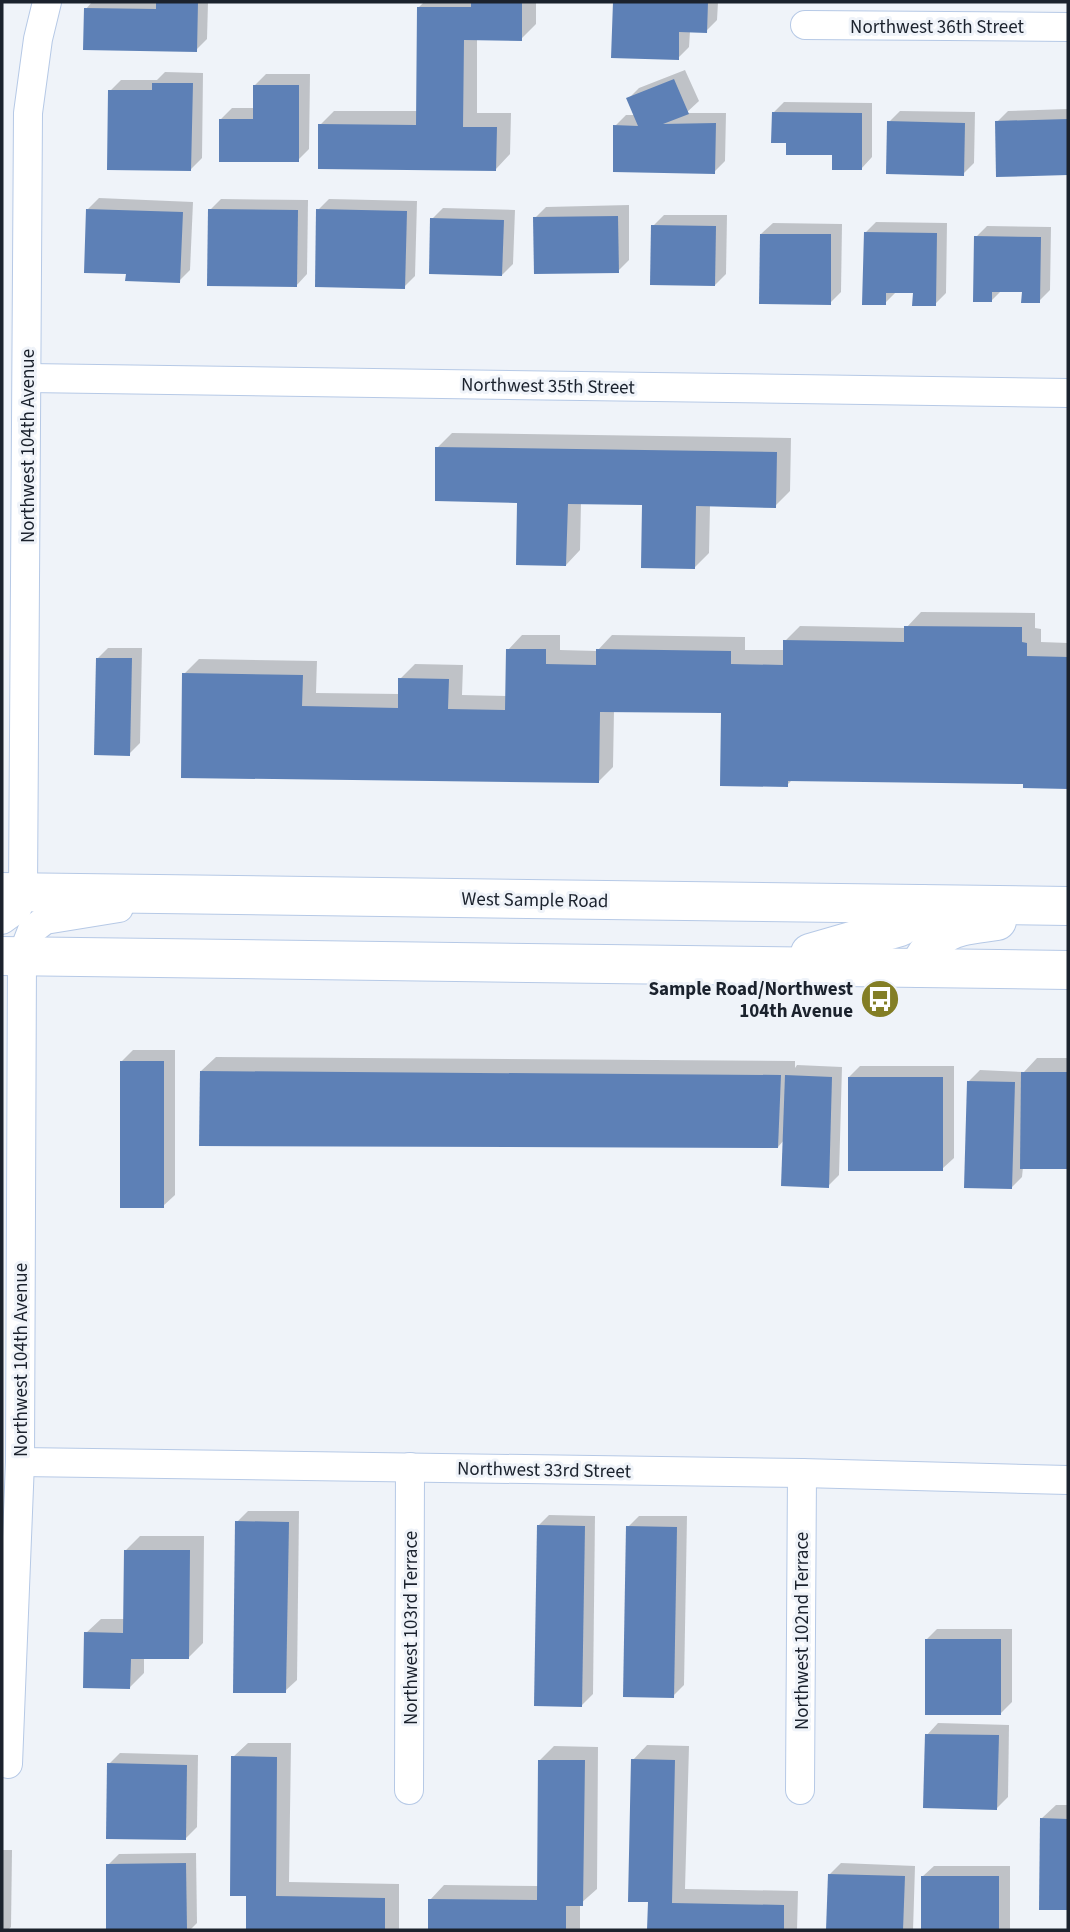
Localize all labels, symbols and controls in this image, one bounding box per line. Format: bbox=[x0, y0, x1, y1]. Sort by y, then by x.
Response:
street label: Northwest 36th Street bbox=[850, 14, 1024, 41]
street label: Northwest 104th Avenue bbox=[15, 349, 42, 543]
street label: Northwest 35th Street bbox=[461, 371, 636, 402]
street label: West Sample Road bbox=[461, 886, 609, 915]
place label: Sample Road/Northwest 104th Avenue bbox=[648, 976, 853, 1025]
bus stop icon: Sample Road/Northwest 104th Avenue bbox=[859, 978, 901, 1020]
street label: Northwest 104th Avenue bbox=[8, 1263, 35, 1457]
street label: Northwest 33rd Street bbox=[457, 1455, 632, 1486]
street label: Northwest 103rd Terrace bbox=[398, 1531, 425, 1725]
street label: Northwest 102nd Terrace bbox=[789, 1532, 816, 1730]

